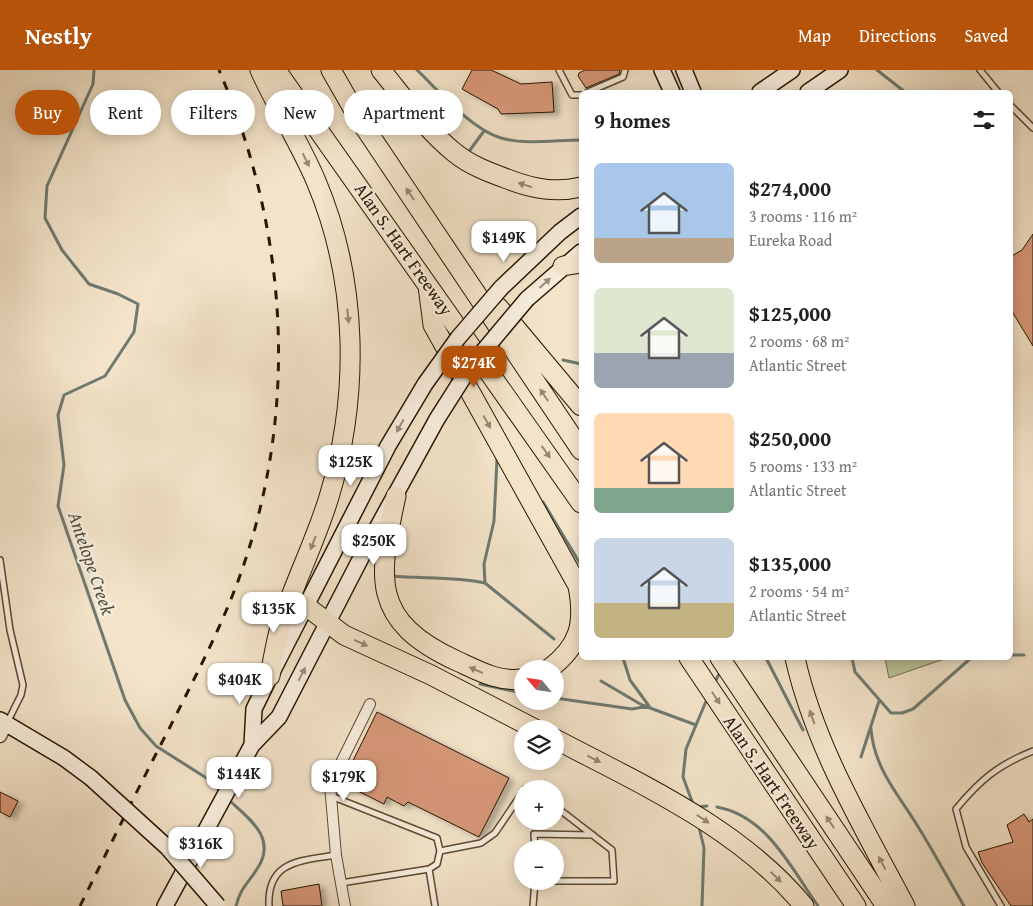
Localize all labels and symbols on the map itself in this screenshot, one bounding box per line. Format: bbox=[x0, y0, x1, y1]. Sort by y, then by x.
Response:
one-way arrow bbox=[302, 153, 310, 167]
street label: Alan S. Hart Freeway bbox=[348, 177, 460, 321]
one-way arrow bbox=[517, 181, 532, 189]
one-way arrow bbox=[405, 188, 414, 201]
pin: $149K bbox=[469, 220, 539, 263]
one-way arrow bbox=[539, 277, 551, 288]
one-way arrow bbox=[345, 308, 353, 324]
pin: $274K bbox=[439, 346, 509, 388]
one-way arrow bbox=[539, 389, 549, 402]
one-way arrow bbox=[483, 415, 492, 429]
one-way arrow bbox=[395, 419, 404, 433]
pin: $125K bbox=[316, 444, 386, 487]
one-way arrow bbox=[541, 445, 551, 459]
water label: Antelope Creek bbox=[61, 507, 123, 619]
pin: $250K bbox=[339, 524, 409, 566]
one-way arrow bbox=[308, 536, 316, 550]
pin: $135K bbox=[239, 592, 309, 634]
one-way arrow bbox=[354, 639, 368, 647]
north arrow bbox=[514, 660, 564, 710]
pin: $404K bbox=[205, 662, 275, 705]
one-way arrow bbox=[469, 666, 483, 674]
one-way arrow bbox=[298, 667, 306, 681]
one-way arrow bbox=[711, 691, 721, 704]
one-way arrow bbox=[808, 709, 815, 724]
street label: Alan S. Hart Freeway bbox=[717, 710, 827, 855]
one-way arrow bbox=[587, 755, 601, 763]
pin: $144K bbox=[204, 756, 274, 799]
pin: $179K bbox=[309, 760, 379, 802]
one-way arrow bbox=[696, 815, 709, 824]
one-way arrow bbox=[825, 815, 835, 829]
pin: $316K bbox=[166, 826, 236, 869]
one-way arrow bbox=[878, 856, 886, 870]
one-way arrow bbox=[770, 871, 782, 883]

